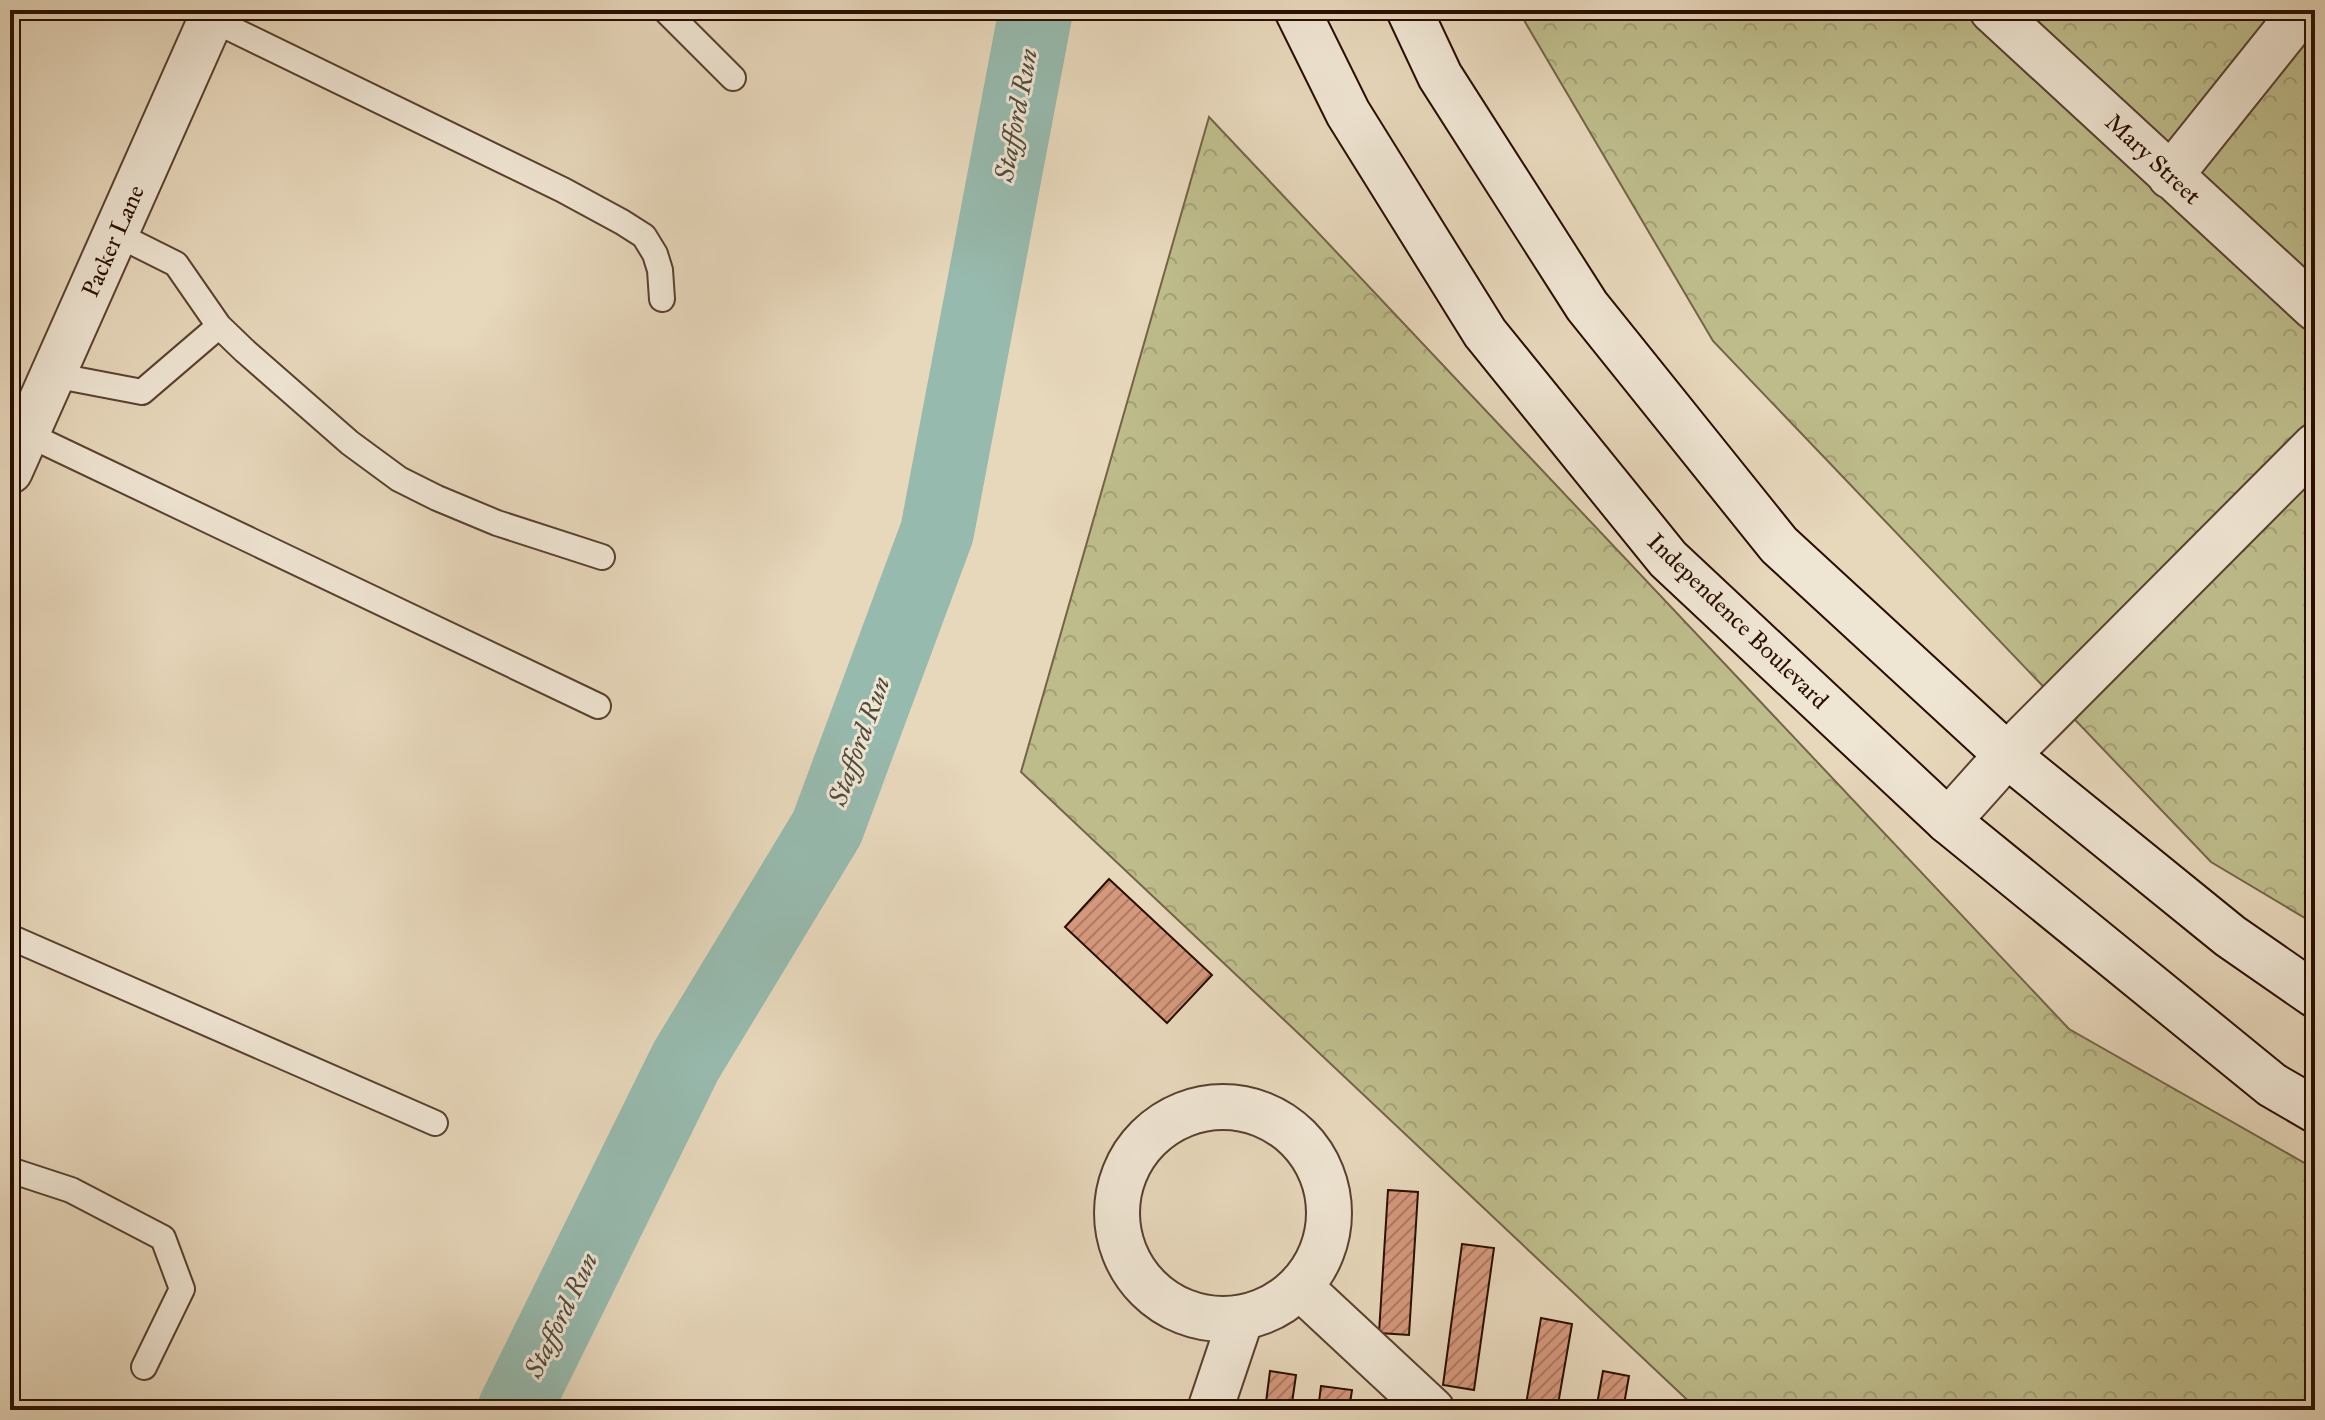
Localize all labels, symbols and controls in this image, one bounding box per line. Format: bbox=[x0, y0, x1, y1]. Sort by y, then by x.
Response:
water label: Stafford Run bbox=[987, 46, 1047, 185]
street label: Mary Street bbox=[2099, 107, 2207, 211]
street label: Packer Lane bbox=[75, 180, 151, 302]
street label: Independence Boulevard bbox=[1641, 527, 1835, 715]
water label: Stafford Run bbox=[821, 672, 899, 811]
water label: Stafford Run bbox=[517, 1247, 607, 1384]

